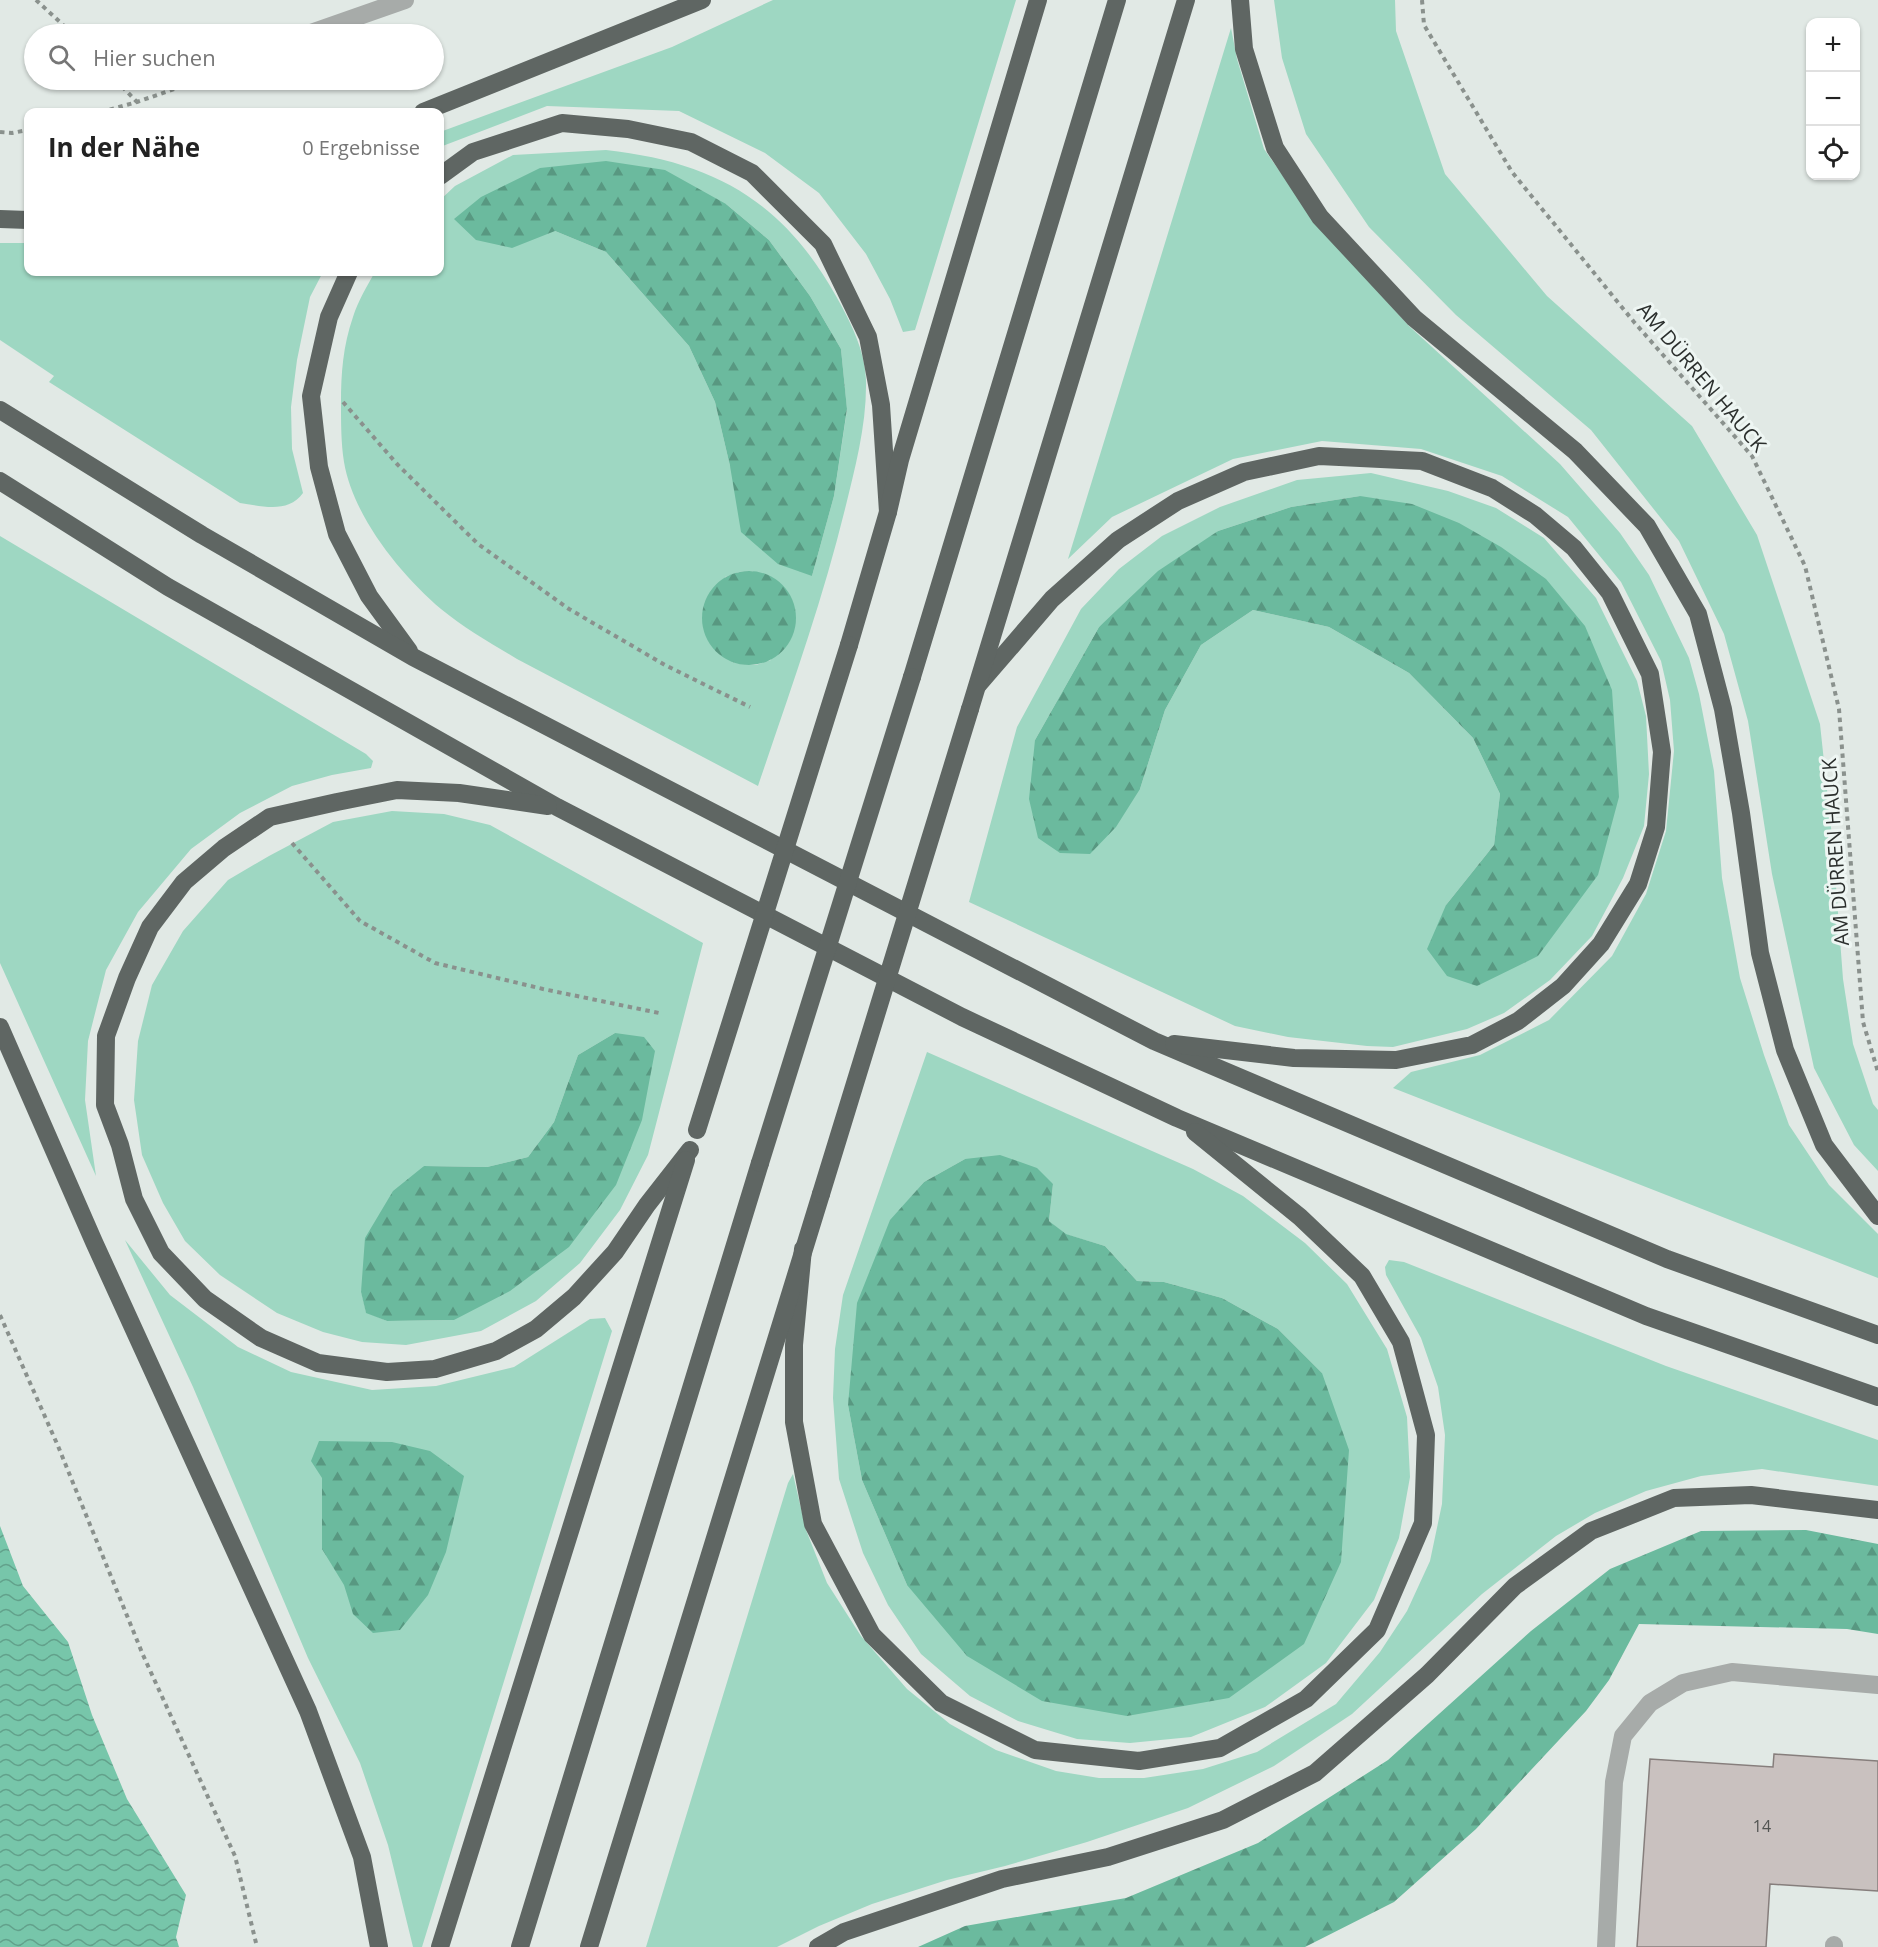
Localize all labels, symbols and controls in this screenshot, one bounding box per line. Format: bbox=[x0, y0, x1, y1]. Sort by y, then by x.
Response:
map controls bbox=[1806, 18, 1860, 180]
button: + bbox=[1806, 18, 1860, 72]
search box bbox=[24, 24, 444, 90]
icon: search bbox=[45, 41, 78, 74]
text: Hier suchen bbox=[93, 42, 216, 72]
button: − bbox=[1806, 72, 1860, 126]
button: locate bbox=[1806, 126, 1860, 180]
text: In der Nähe bbox=[48, 129, 200, 165]
text: 0 Ergebnisse bbox=[302, 134, 420, 161]
street label: AM DÜRREN HAUCK bbox=[1631, 296, 1773, 458]
street label: AM DÜRREN HAUCK bbox=[1815, 757, 1855, 947]
house number: 14 bbox=[1753, 1815, 1771, 1837]

